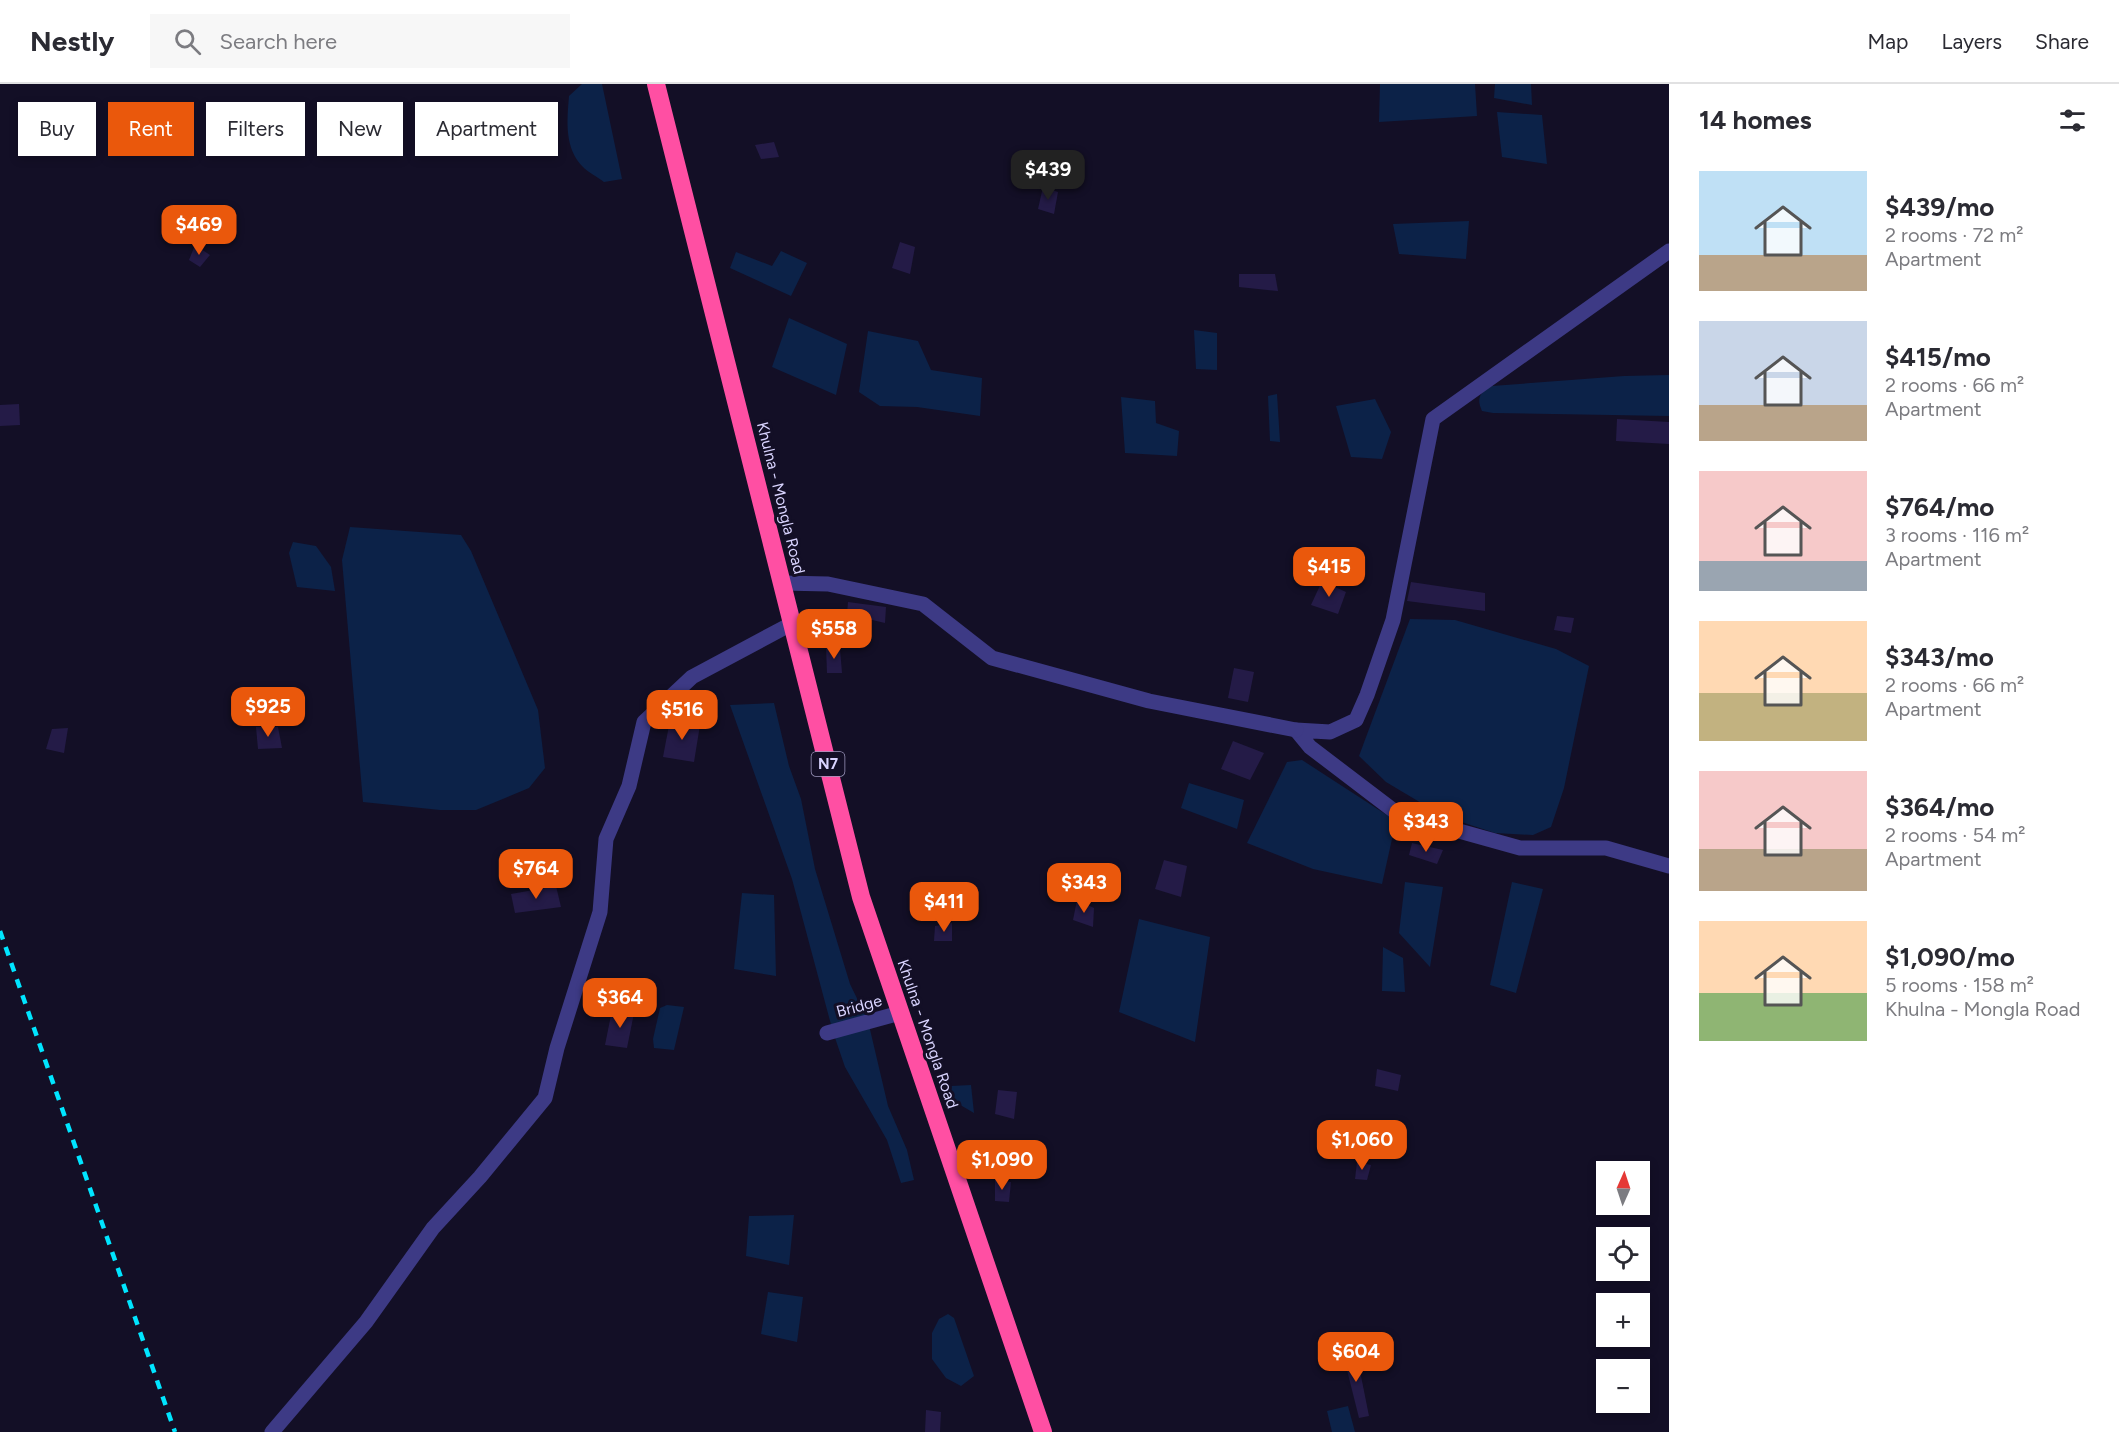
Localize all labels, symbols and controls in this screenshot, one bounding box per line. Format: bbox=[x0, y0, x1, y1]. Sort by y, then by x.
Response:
search box bbox=[150, 14, 570, 68]
text: Nestly bbox=[30, 24, 114, 58]
icon: search bbox=[171, 25, 204, 58]
text: Search here bbox=[219, 28, 337, 55]
text: Map bbox=[1868, 29, 1908, 54]
text: Layers bbox=[1941, 29, 2002, 54]
text: Share bbox=[2035, 29, 2089, 54]
chip: Buy bbox=[18, 102, 96, 156]
chip: Rent bbox=[108, 102, 194, 156]
chip: Filters bbox=[206, 102, 305, 156]
chip: New bbox=[317, 102, 403, 156]
chip: Apartment bbox=[415, 102, 558, 156]
text: 14 homes bbox=[1699, 104, 1812, 136]
icon: filters bbox=[2056, 104, 2089, 137]
pin: $439 bbox=[1012, 150, 1084, 201]
text: $439 bbox=[1025, 157, 1071, 181]
text: $439/mo bbox=[1885, 191, 1994, 223]
icon: home bbox=[1747, 195, 1819, 267]
pin: $469 bbox=[163, 205, 235, 256]
text: $469 bbox=[176, 212, 222, 236]
text: 2 rooms · 72 m² bbox=[1885, 223, 2023, 247]
text: Apartment bbox=[1885, 247, 1982, 271]
text: $415/mo bbox=[1885, 341, 1991, 373]
icon: home bbox=[1747, 345, 1819, 417]
text: 2 rooms · 66 m² bbox=[1885, 373, 2024, 397]
text: Apartment bbox=[1885, 397, 1982, 421]
street label: Khulna - Mongla Road bbox=[753, 420, 809, 576]
text: $764/mo bbox=[1885, 491, 1994, 523]
icon: home bbox=[1747, 495, 1819, 567]
text: 3 rooms · 116 m² bbox=[1885, 523, 2029, 547]
pin: $415 bbox=[1293, 547, 1365, 598]
text: Apartment bbox=[1885, 547, 1982, 571]
text: $415 bbox=[1307, 554, 1351, 578]
pin: $558 bbox=[798, 609, 870, 660]
text: $558 bbox=[811, 616, 857, 640]
text: $343/mo bbox=[1885, 641, 1994, 673]
icon: home bbox=[1747, 645, 1819, 717]
text: 2 rooms · 66 m² bbox=[1885, 673, 2024, 697]
pin: $925 bbox=[232, 687, 304, 738]
pin: $516 bbox=[646, 690, 718, 741]
text: $925 bbox=[245, 694, 291, 718]
text: $516 bbox=[661, 697, 703, 721]
text: Apartment bbox=[1885, 697, 1982, 721]
road number: N7 bbox=[812, 752, 844, 776]
text: $364/mo bbox=[1885, 791, 1994, 823]
icon: home bbox=[1747, 795, 1819, 867]
pin: $343 bbox=[1390, 802, 1462, 853]
text: $343 bbox=[1403, 809, 1449, 833]
text: 2 rooms · 54 m² bbox=[1885, 823, 2025, 847]
text: Apartment bbox=[1885, 847, 1982, 871]
pin: $764 bbox=[500, 849, 572, 900]
text: $764 bbox=[513, 856, 559, 880]
pin: $343 bbox=[1048, 863, 1120, 914]
text: $343 bbox=[1061, 870, 1107, 894]
pin: $411 bbox=[908, 882, 980, 933]
text: $411 bbox=[924, 889, 964, 913]
text: $1,090/mo bbox=[1885, 941, 2015, 973]
icon: home bbox=[1747, 945, 1819, 1017]
street label: Khulna - Mongla Road bbox=[894, 957, 962, 1111]
text: 5 rooms · 158 m² bbox=[1885, 973, 2034, 997]
pin: $364 bbox=[584, 978, 656, 1029]
text: $364 bbox=[597, 985, 643, 1009]
street label: Bridge bbox=[834, 991, 884, 1021]
text: Khulna - Mongla Road bbox=[1885, 997, 2081, 1021]
pin: $1,060 bbox=[1313, 1120, 1411, 1171]
text: $1,060 bbox=[1331, 1127, 1393, 1151]
pin: $1,090 bbox=[953, 1140, 1051, 1191]
text: $1,090 bbox=[971, 1147, 1033, 1171]
north arrow bbox=[1596, 1161, 1650, 1215]
map controls bbox=[1596, 1161, 1650, 1413]
button: locate bbox=[1596, 1227, 1650, 1281]
button: + bbox=[1596, 1293, 1650, 1347]
pin: $604 bbox=[1320, 1332, 1392, 1383]
text: $604 bbox=[1332, 1339, 1380, 1363]
button: − bbox=[1596, 1359, 1650, 1413]

